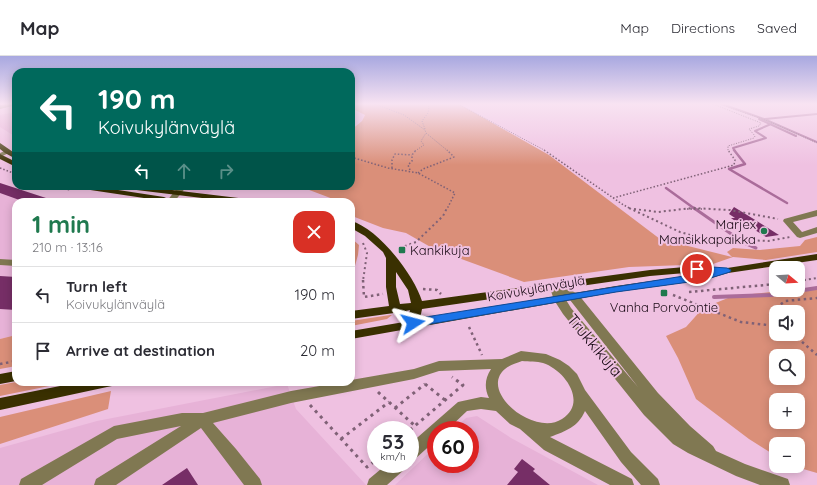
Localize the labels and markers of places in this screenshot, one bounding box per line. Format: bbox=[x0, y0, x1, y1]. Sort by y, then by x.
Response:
place label: Marjex Mansikkapaikka bbox=[659, 216, 756, 247]
marker: Marjex Mansikkapaikka bbox=[759, 226, 769, 236]
place label: Kankikuja bbox=[410, 242, 470, 258]
marker: Kankikuja bbox=[397, 245, 407, 255]
pin bbox=[680, 252, 714, 286]
marker: Vanha Porvoontie bbox=[659, 288, 669, 298]
place label: Vanha Porvoontie bbox=[610, 299, 718, 315]

